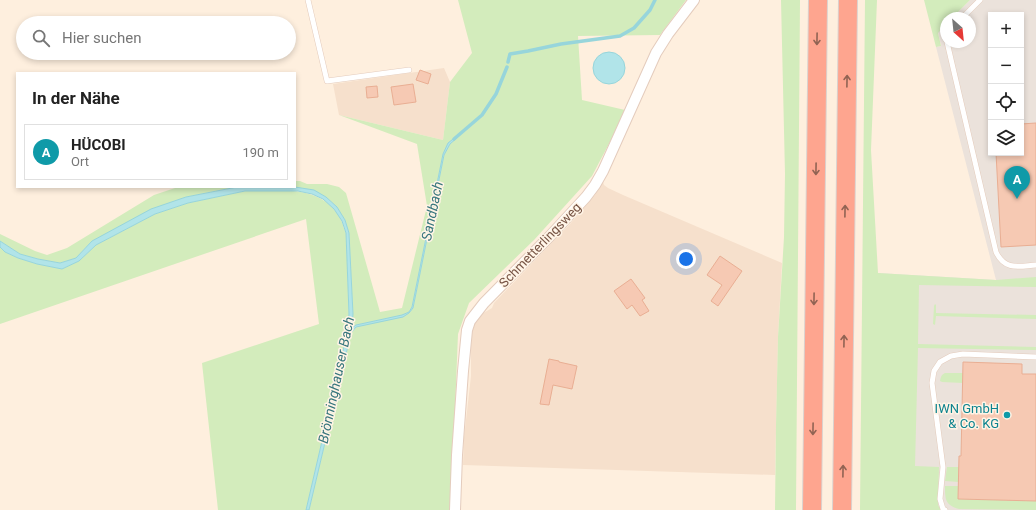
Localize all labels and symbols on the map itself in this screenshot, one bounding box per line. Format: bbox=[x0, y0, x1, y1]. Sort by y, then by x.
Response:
north arrow bbox=[940, 12, 976, 48]
one-way arrow bbox=[813, 32, 821, 45]
one-way arrow bbox=[843, 75, 851, 88]
one-way arrow bbox=[812, 162, 820, 175]
pin: A bbox=[1004, 166, 1030, 199]
water label: Sandbach bbox=[418, 180, 446, 242]
street label: Schmetterlingsweg bbox=[496, 200, 584, 290]
one-way arrow bbox=[841, 205, 849, 218]
your location bbox=[676, 249, 696, 269]
one-way arrow bbox=[810, 292, 818, 305]
water label: Brönninghauser Bach bbox=[315, 315, 357, 445]
one-way arrow bbox=[840, 335, 848, 348]
place label: IWN GmbH & Co. KG bbox=[935, 401, 999, 431]
marker: IWN GmbH & Co. KG bbox=[1002, 410, 1012, 420]
one-way arrow bbox=[809, 422, 817, 435]
one-way arrow bbox=[839, 465, 847, 478]

